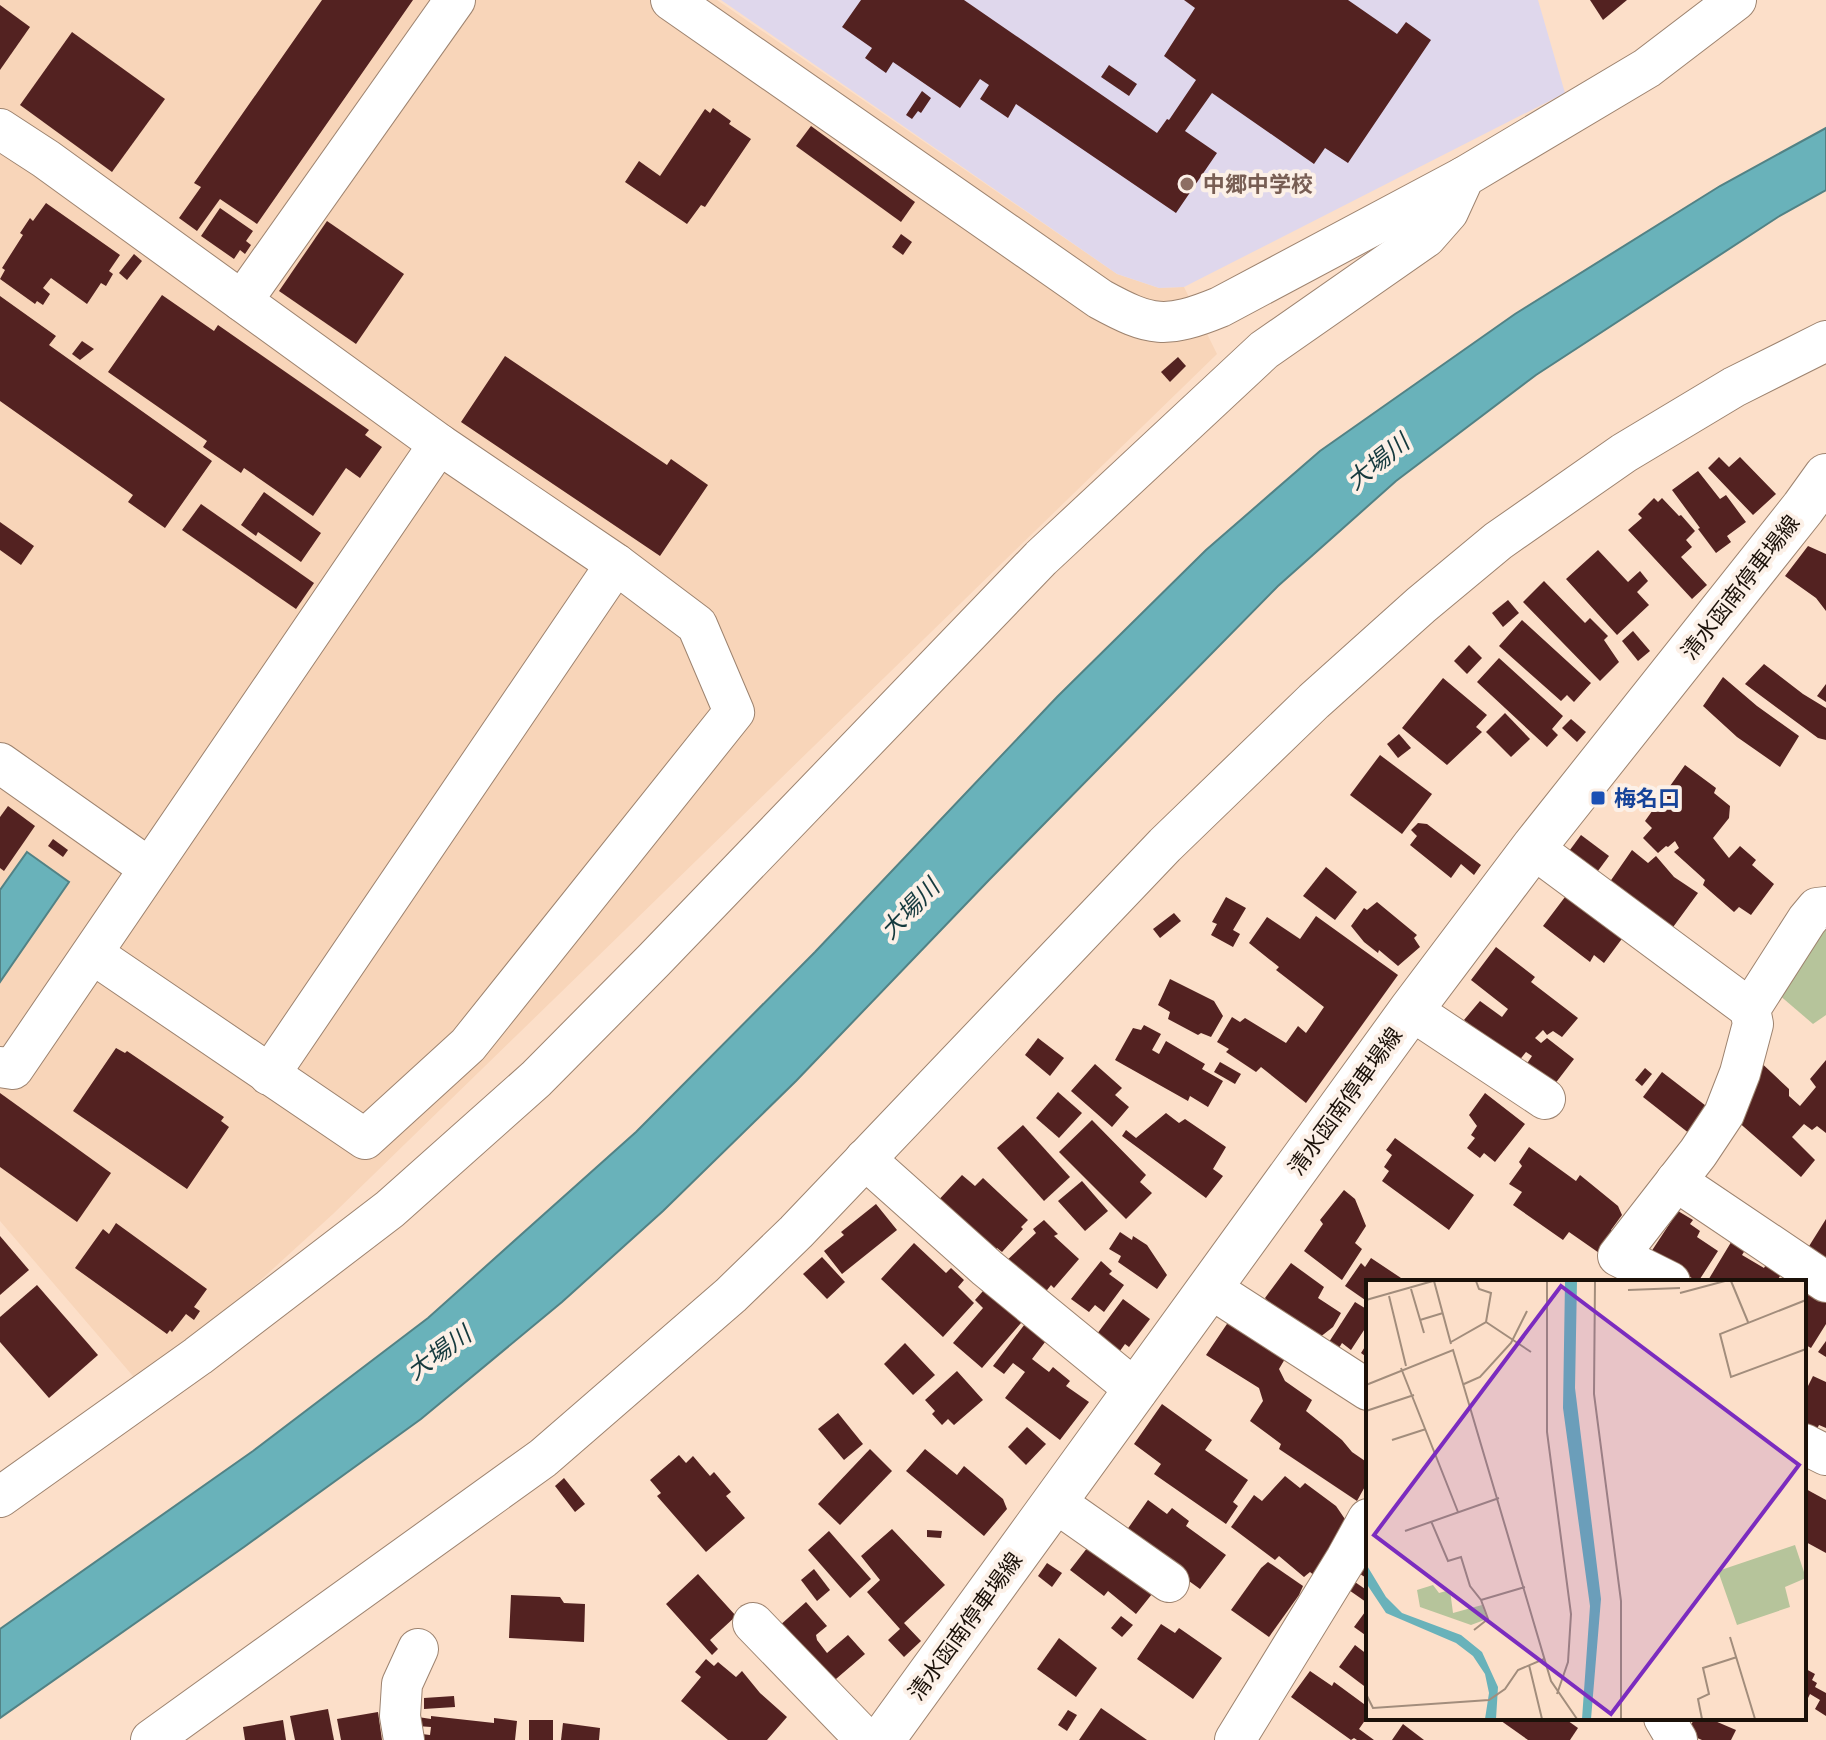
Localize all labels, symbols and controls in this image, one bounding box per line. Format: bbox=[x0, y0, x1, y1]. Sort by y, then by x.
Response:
place label: 中郷中学校 bbox=[1203, 168, 1313, 198]
marker: 中郷中学校 bbox=[1178, 175, 1196, 193]
water label: 大場川 bbox=[1339, 423, 1418, 496]
street label: 清水函南停車場線 bbox=[1673, 508, 1805, 665]
place label: 梅名口 bbox=[1614, 782, 1680, 812]
marker: 梅名口 bbox=[1589, 789, 1607, 807]
water label: 大場川 bbox=[872, 868, 948, 945]
street label: 清水函南停車場線 bbox=[1280, 1020, 1408, 1180]
inset map bbox=[1366, 1280, 1806, 1720]
water label: 大場川 bbox=[399, 1316, 479, 1386]
street label: 清水函南停車場線 bbox=[900, 1545, 1028, 1705]

